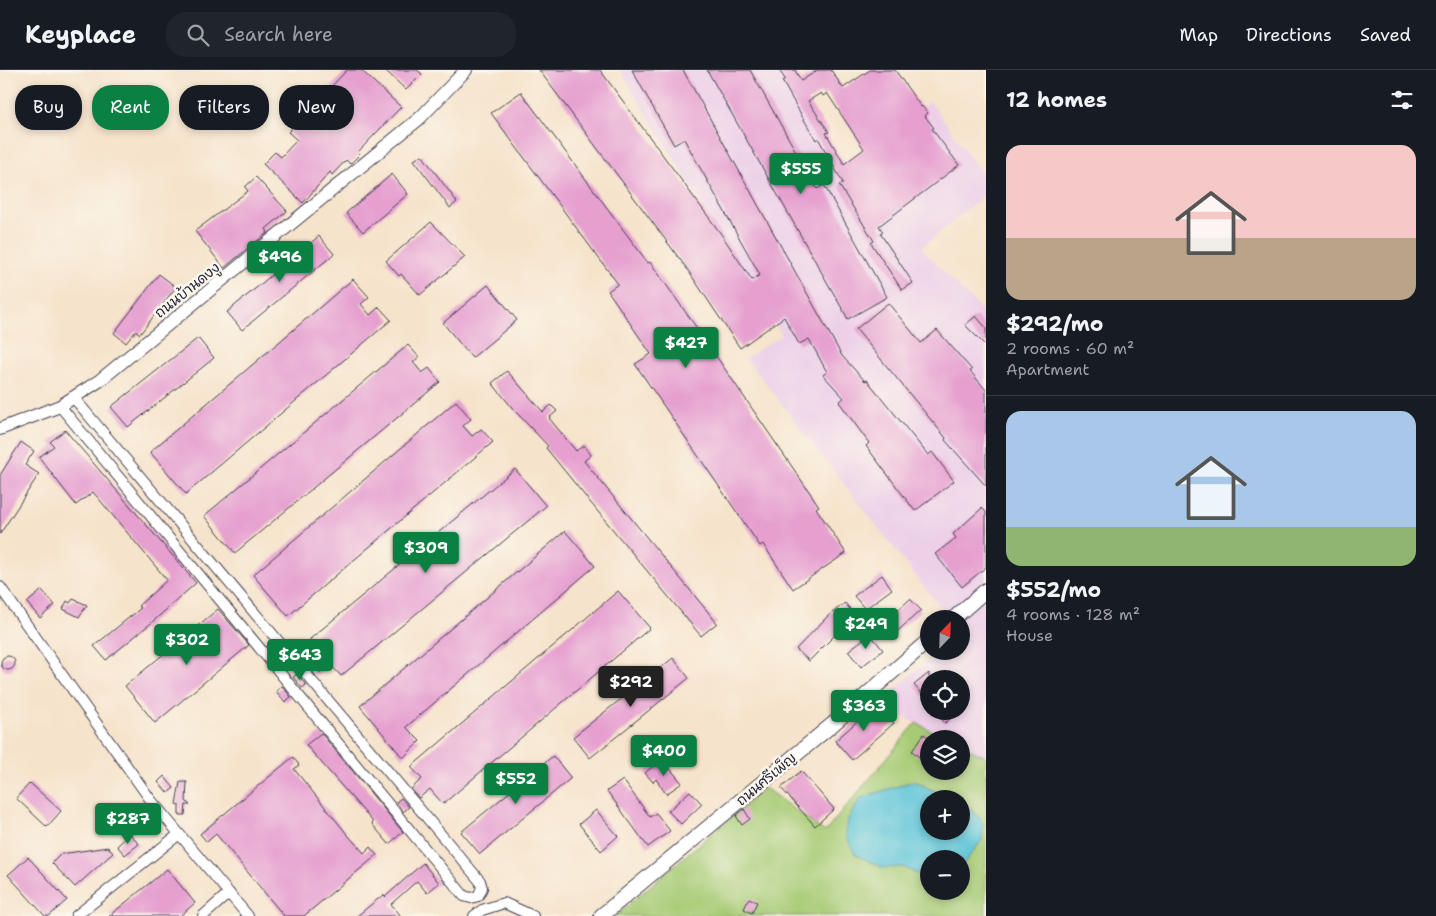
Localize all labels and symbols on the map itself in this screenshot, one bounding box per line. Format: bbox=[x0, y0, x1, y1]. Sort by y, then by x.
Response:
pin: $555 bbox=[771, 152, 831, 195]
pin: $496 bbox=[250, 240, 310, 283]
street label: ถนนบ้านดงงู bbox=[151, 258, 224, 323]
pin: $427 bbox=[656, 326, 716, 369]
pin: $309 bbox=[396, 532, 456, 574]
pin: $249 bbox=[836, 608, 896, 650]
north arrow bbox=[920, 610, 970, 660]
pin: $302 bbox=[157, 624, 217, 666]
pin: $643 bbox=[270, 638, 330, 681]
pin: $292 bbox=[601, 666, 661, 708]
pin: $363 bbox=[834, 690, 894, 732]
pin: $400 bbox=[634, 734, 694, 777]
street label: ถนนศรีเพ็ญ bbox=[732, 749, 800, 809]
pin: $552 bbox=[486, 762, 546, 805]
pin: $287 bbox=[98, 802, 158, 845]

